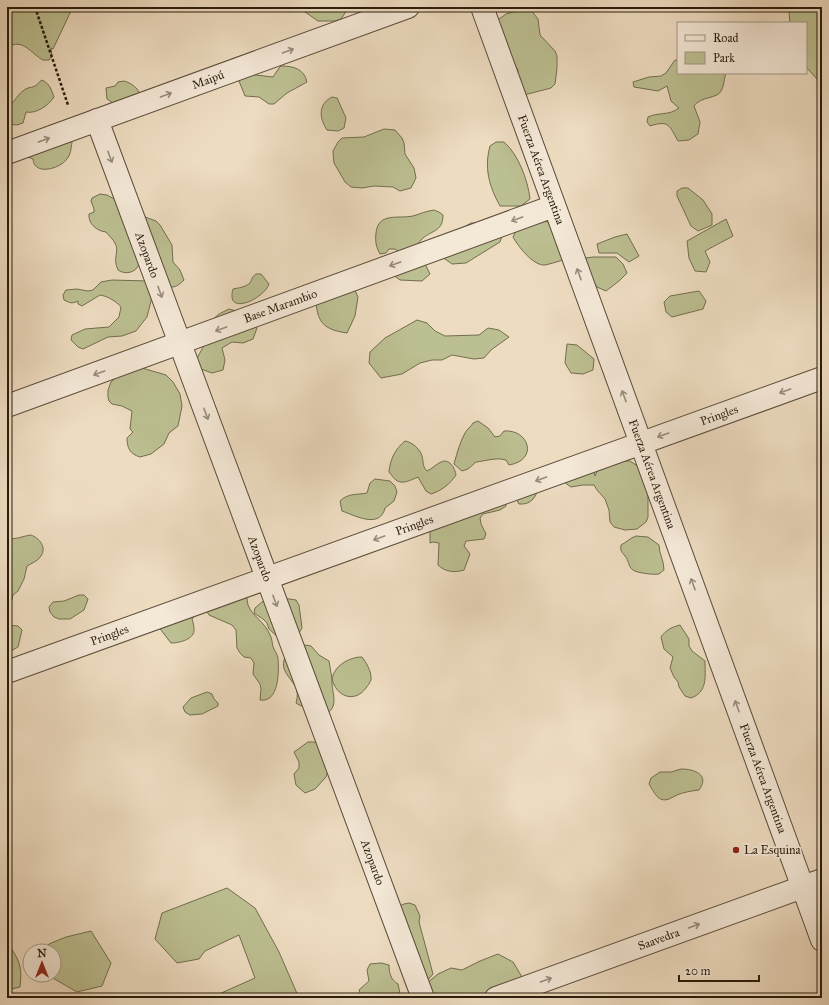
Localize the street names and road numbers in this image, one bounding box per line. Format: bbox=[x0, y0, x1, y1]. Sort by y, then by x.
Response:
street label: Maipú bbox=[190, 67, 227, 92]
street label: Fuerza Aérea Argentina bbox=[515, 113, 568, 227]
street label: Azopardo bbox=[132, 229, 162, 280]
street label: Base Marambio bbox=[242, 286, 319, 326]
street label: Pringles bbox=[698, 402, 740, 428]
street label: Fuerza Aérea Argentina bbox=[626, 417, 679, 532]
street label: Pringles bbox=[393, 512, 435, 538]
street label: Azopardo bbox=[245, 533, 275, 583]
street label: Pringles bbox=[89, 622, 130, 648]
street label: Fuerza Aérea Argentina bbox=[737, 722, 790, 836]
street label: Azopardo bbox=[357, 837, 388, 887]
street label: Saavedra bbox=[636, 925, 682, 953]

